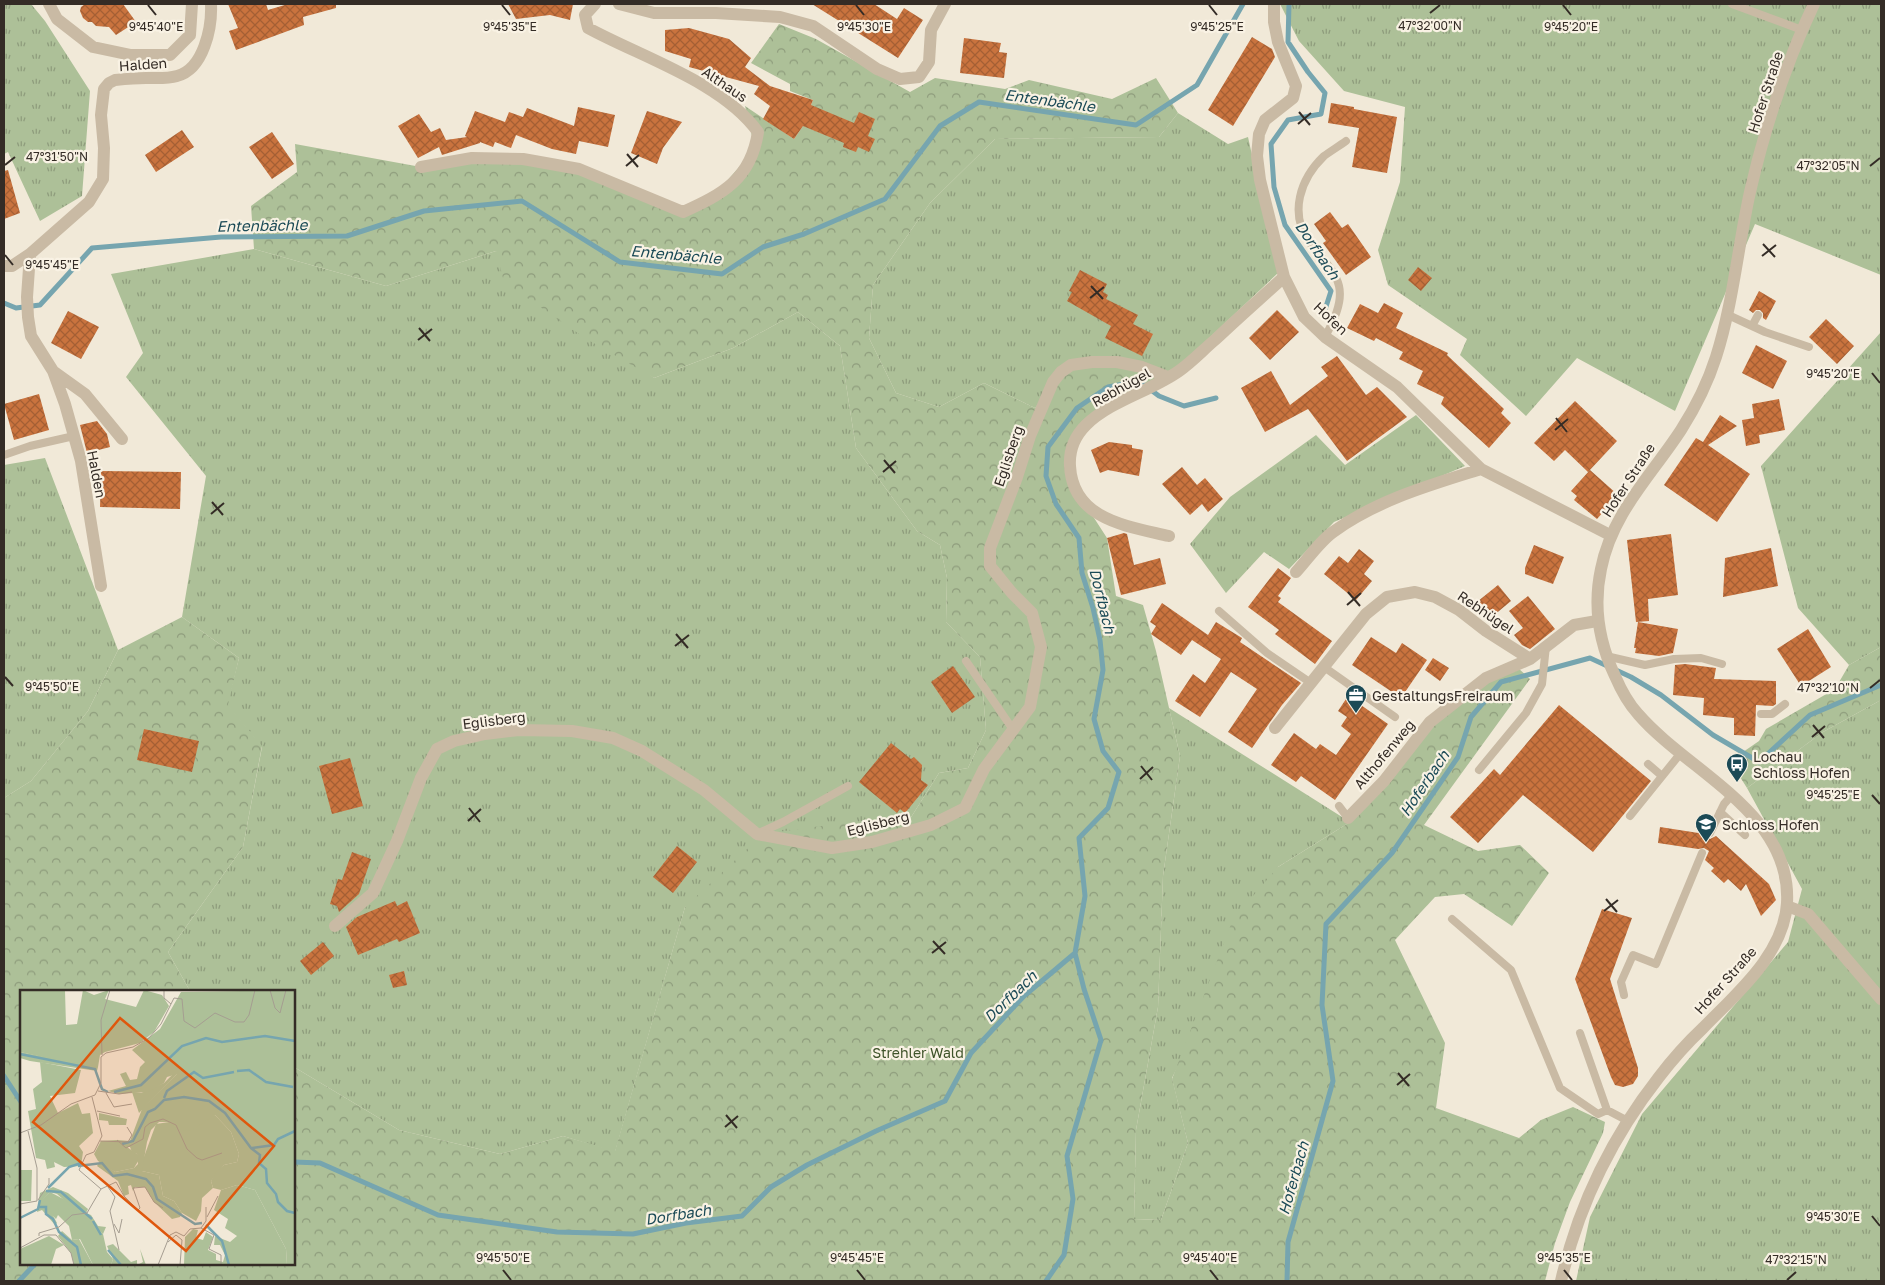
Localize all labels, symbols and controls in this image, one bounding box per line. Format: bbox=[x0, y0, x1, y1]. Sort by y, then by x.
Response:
text: 47°32'00"N bbox=[1398, 18, 1462, 33]
text: 9°45'40"E bbox=[129, 19, 183, 34]
text: 9°45'35"E bbox=[483, 19, 537, 34]
text: 9°45'30"E bbox=[837, 19, 891, 34]
text: 9°45'25"E bbox=[1190, 19, 1244, 34]
text: 9°45'20"E bbox=[1544, 19, 1598, 34]
street label: Hofer Straße bbox=[1744, 49, 1786, 135]
street label: Halden bbox=[118, 54, 168, 74]
street label: Althaus bbox=[699, 63, 751, 105]
water label: Entenbächle bbox=[1004, 85, 1097, 115]
text: 47°31'50"N bbox=[26, 149, 88, 164]
text: 47°32'05"N bbox=[1796, 158, 1860, 173]
water label: Entenbächle bbox=[217, 215, 309, 235]
water label: Dorfbach bbox=[1292, 218, 1344, 283]
water label: Entenbächle bbox=[630, 241, 723, 267]
text: 9°45'45"E bbox=[25, 257, 79, 272]
street label: Hofen bbox=[1310, 298, 1352, 338]
street label: Rebhügel bbox=[1089, 364, 1153, 410]
text: 9°45'20"E bbox=[1806, 366, 1860, 381]
street label: Eglisberg bbox=[990, 423, 1026, 489]
street label: Hofer Straße bbox=[1598, 440, 1658, 520]
street label: Halden bbox=[84, 449, 110, 499]
water label: Dorfbach bbox=[1086, 567, 1120, 636]
street label: Rebhügel bbox=[1455, 587, 1517, 637]
text: 9°45'50"E bbox=[25, 679, 79, 694]
text: 47°32'10"N bbox=[1797, 680, 1859, 695]
office icon: GestaltungsFreiraum bbox=[1344, 683, 1368, 714]
place label: GestaltungsFreiraum bbox=[1372, 687, 1513, 704]
street label: Eglisberg bbox=[462, 708, 526, 732]
street label: Althofenweg bbox=[1350, 716, 1418, 792]
water label: Hoferbach bbox=[1396, 746, 1453, 819]
place label: Lochau Schloss Hofen bbox=[1753, 748, 1850, 781]
bus stop icon: Lochau Schloss Hofen bbox=[1725, 752, 1749, 783]
text: 9°45'25"E bbox=[1806, 787, 1860, 802]
street label: Eglisberg bbox=[845, 807, 911, 839]
school or university icon: Schloss Hofen bbox=[1694, 812, 1718, 843]
place label: Schloss Hofen bbox=[1722, 816, 1819, 833]
street label: Hofer Straße bbox=[1690, 943, 1760, 1017]
water label: Dorfbach bbox=[980, 966, 1041, 1025]
inset map bbox=[20, 990, 295, 1265]
park label: Strehler Wald bbox=[872, 1044, 964, 1061]
water label: Hoferbach bbox=[1274, 1139, 1312, 1217]
water label: Dorfbach bbox=[644, 1200, 713, 1228]
text: 9°45'30"E bbox=[1806, 1209, 1860, 1224]
text: 9°45'50"E bbox=[476, 1250, 530, 1265]
text: 9°45'45"E bbox=[830, 1250, 884, 1265]
text: 9°45'40"E bbox=[1183, 1250, 1237, 1265]
text: 9°45'35"E bbox=[1537, 1250, 1591, 1265]
text: 47°32'15"N bbox=[1765, 1252, 1827, 1267]

